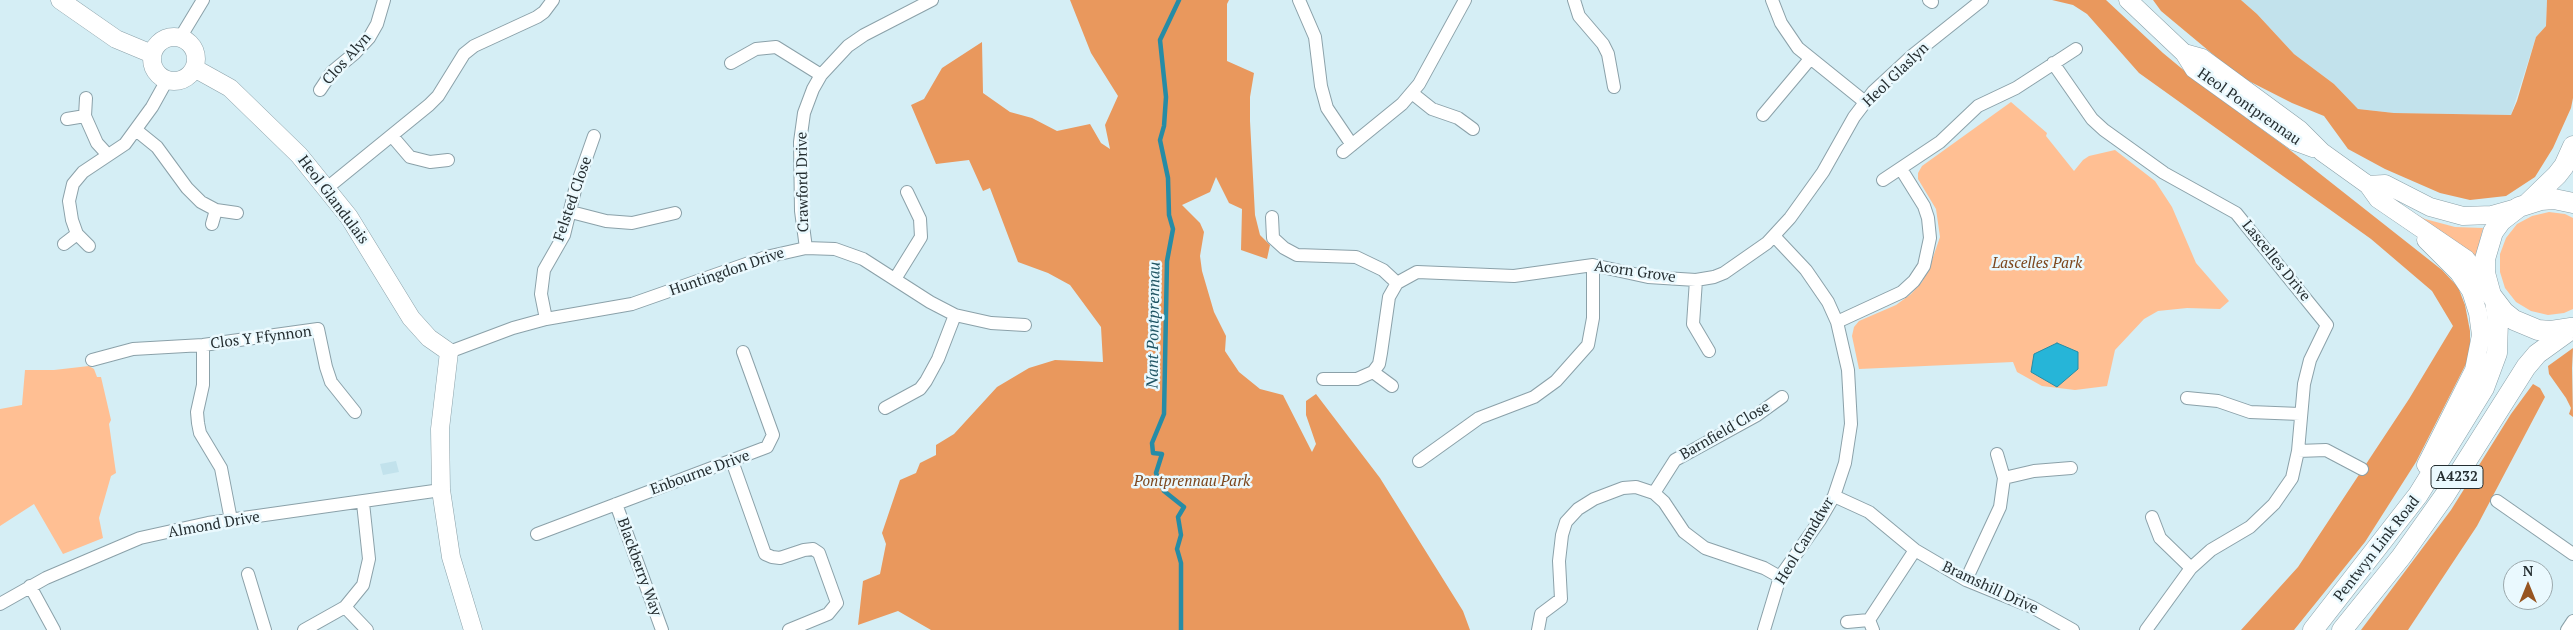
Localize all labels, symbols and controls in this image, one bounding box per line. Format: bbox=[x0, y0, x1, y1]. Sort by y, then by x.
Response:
street label: Clos Alyn bbox=[319, 29, 375, 89]
street label: Heol Glaslyn bbox=[1859, 39, 1933, 111]
street label: Heol Pontprennau bbox=[2194, 65, 2304, 149]
street label: Crawford Drive bbox=[793, 132, 813, 232]
street label: Heol Glandulais bbox=[294, 152, 372, 248]
street label: Felsted Close bbox=[550, 154, 596, 244]
street label: Lascelles Drive bbox=[2238, 217, 2314, 305]
street label: Huntingdon Drive bbox=[667, 244, 787, 300]
park label: Lascelles Park bbox=[1992, 255, 2082, 273]
street label: Acorn Grove bbox=[1593, 257, 1677, 287]
water label: Nant Pontprennau bbox=[1143, 261, 1165, 389]
street label: Clos Y Ffynnon bbox=[209, 323, 313, 353]
street label: Barnfield Close bbox=[1677, 398, 1773, 464]
street label: Enbourne Drive bbox=[648, 447, 752, 499]
road number: A4232 bbox=[2431, 466, 2483, 488]
park label: Pontprennau Park bbox=[1134, 473, 1250, 491]
street label: Pentwyn Link Road bbox=[2330, 493, 2424, 605]
street label: Heol Camddwr bbox=[1772, 494, 1838, 588]
street label: Almond Drive bbox=[167, 508, 261, 542]
street label: Blackberry Way bbox=[613, 516, 665, 618]
street label: Bramshill Drive bbox=[1939, 558, 2041, 618]
north arrow bbox=[2503, 560, 2553, 610]
text: N bbox=[2523, 561, 2533, 580]

